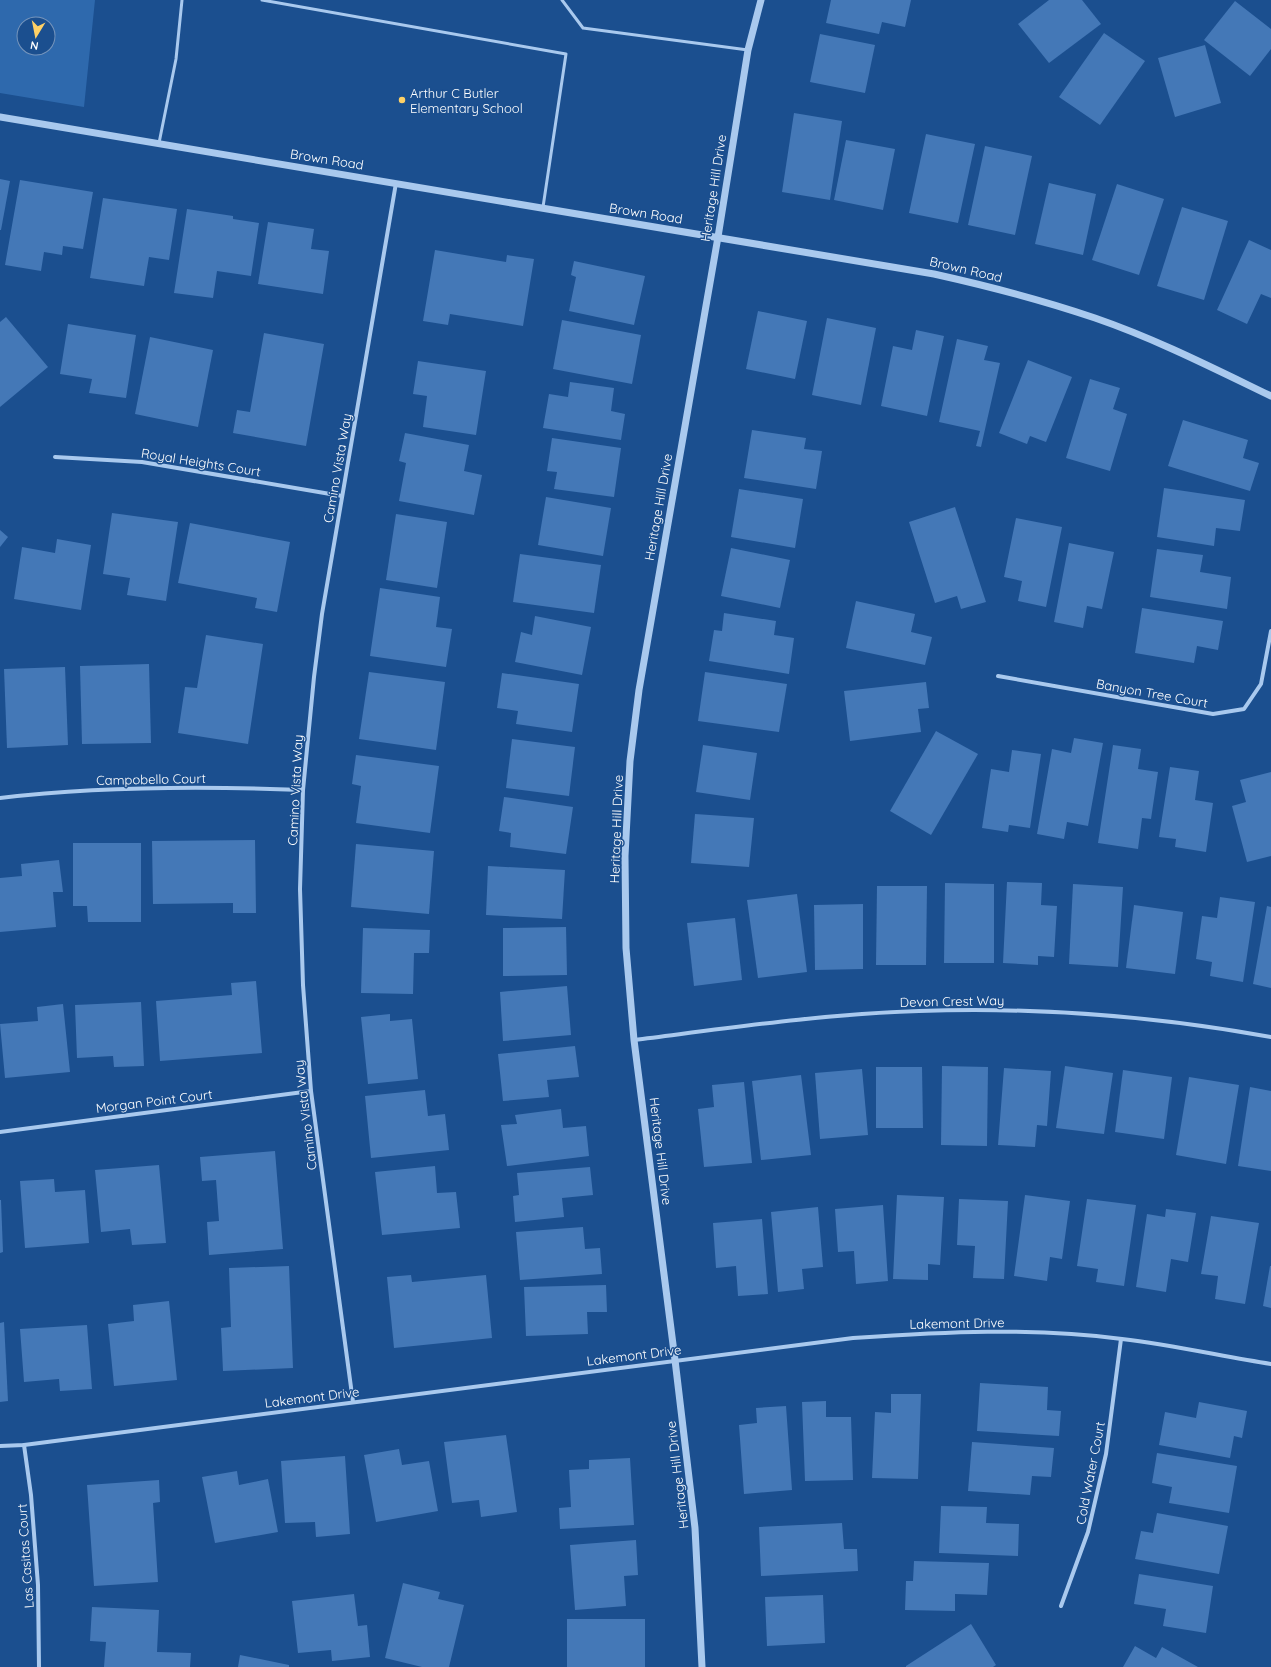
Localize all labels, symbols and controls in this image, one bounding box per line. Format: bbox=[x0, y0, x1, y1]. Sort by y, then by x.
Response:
north arrow bbox=[16, 16, 56, 56]
text: N bbox=[29, 38, 39, 53]
place label: Arthur C Butler Elementary School bbox=[410, 85, 523, 116]
marker: Arthur C Butler Elementary School bbox=[397, 95, 407, 105]
street label: Heritage Hill Drive bbox=[697, 133, 729, 243]
street label: Brown Road bbox=[289, 145, 365, 173]
street label: Brown Road bbox=[608, 199, 684, 227]
street label: Brown Road bbox=[928, 253, 1004, 285]
street label: Camino Vista Way bbox=[319, 412, 355, 524]
street label: Royal Heights Court bbox=[140, 445, 262, 479]
street label: Heritage Hill Drive bbox=[641, 452, 675, 562]
street label: Banyon Tree Court bbox=[1095, 675, 1209, 711]
street label: Camino Vista Way bbox=[284, 734, 306, 846]
street label: Campobello Court bbox=[96, 770, 206, 788]
street label: Heritage Hill Drive bbox=[606, 775, 626, 883]
street label: Devon Crest Way bbox=[899, 992, 1005, 1010]
street label: Camino Vista Way bbox=[290, 1059, 320, 1171]
street label: Morgan Point Court bbox=[95, 1086, 213, 1116]
street label: Heritage Hill Drive bbox=[646, 1096, 676, 1206]
street label: Lakemont Drive bbox=[909, 1314, 1005, 1332]
street label: Lakemont Drive bbox=[586, 1341, 682, 1369]
street label: Lakemont Drive bbox=[264, 1383, 360, 1411]
street label: Heritage Hill Drive bbox=[662, 1420, 692, 1530]
street label: Cold Water Court bbox=[1072, 1420, 1108, 1526]
street label: Las Casitas Court bbox=[13, 1503, 37, 1609]

